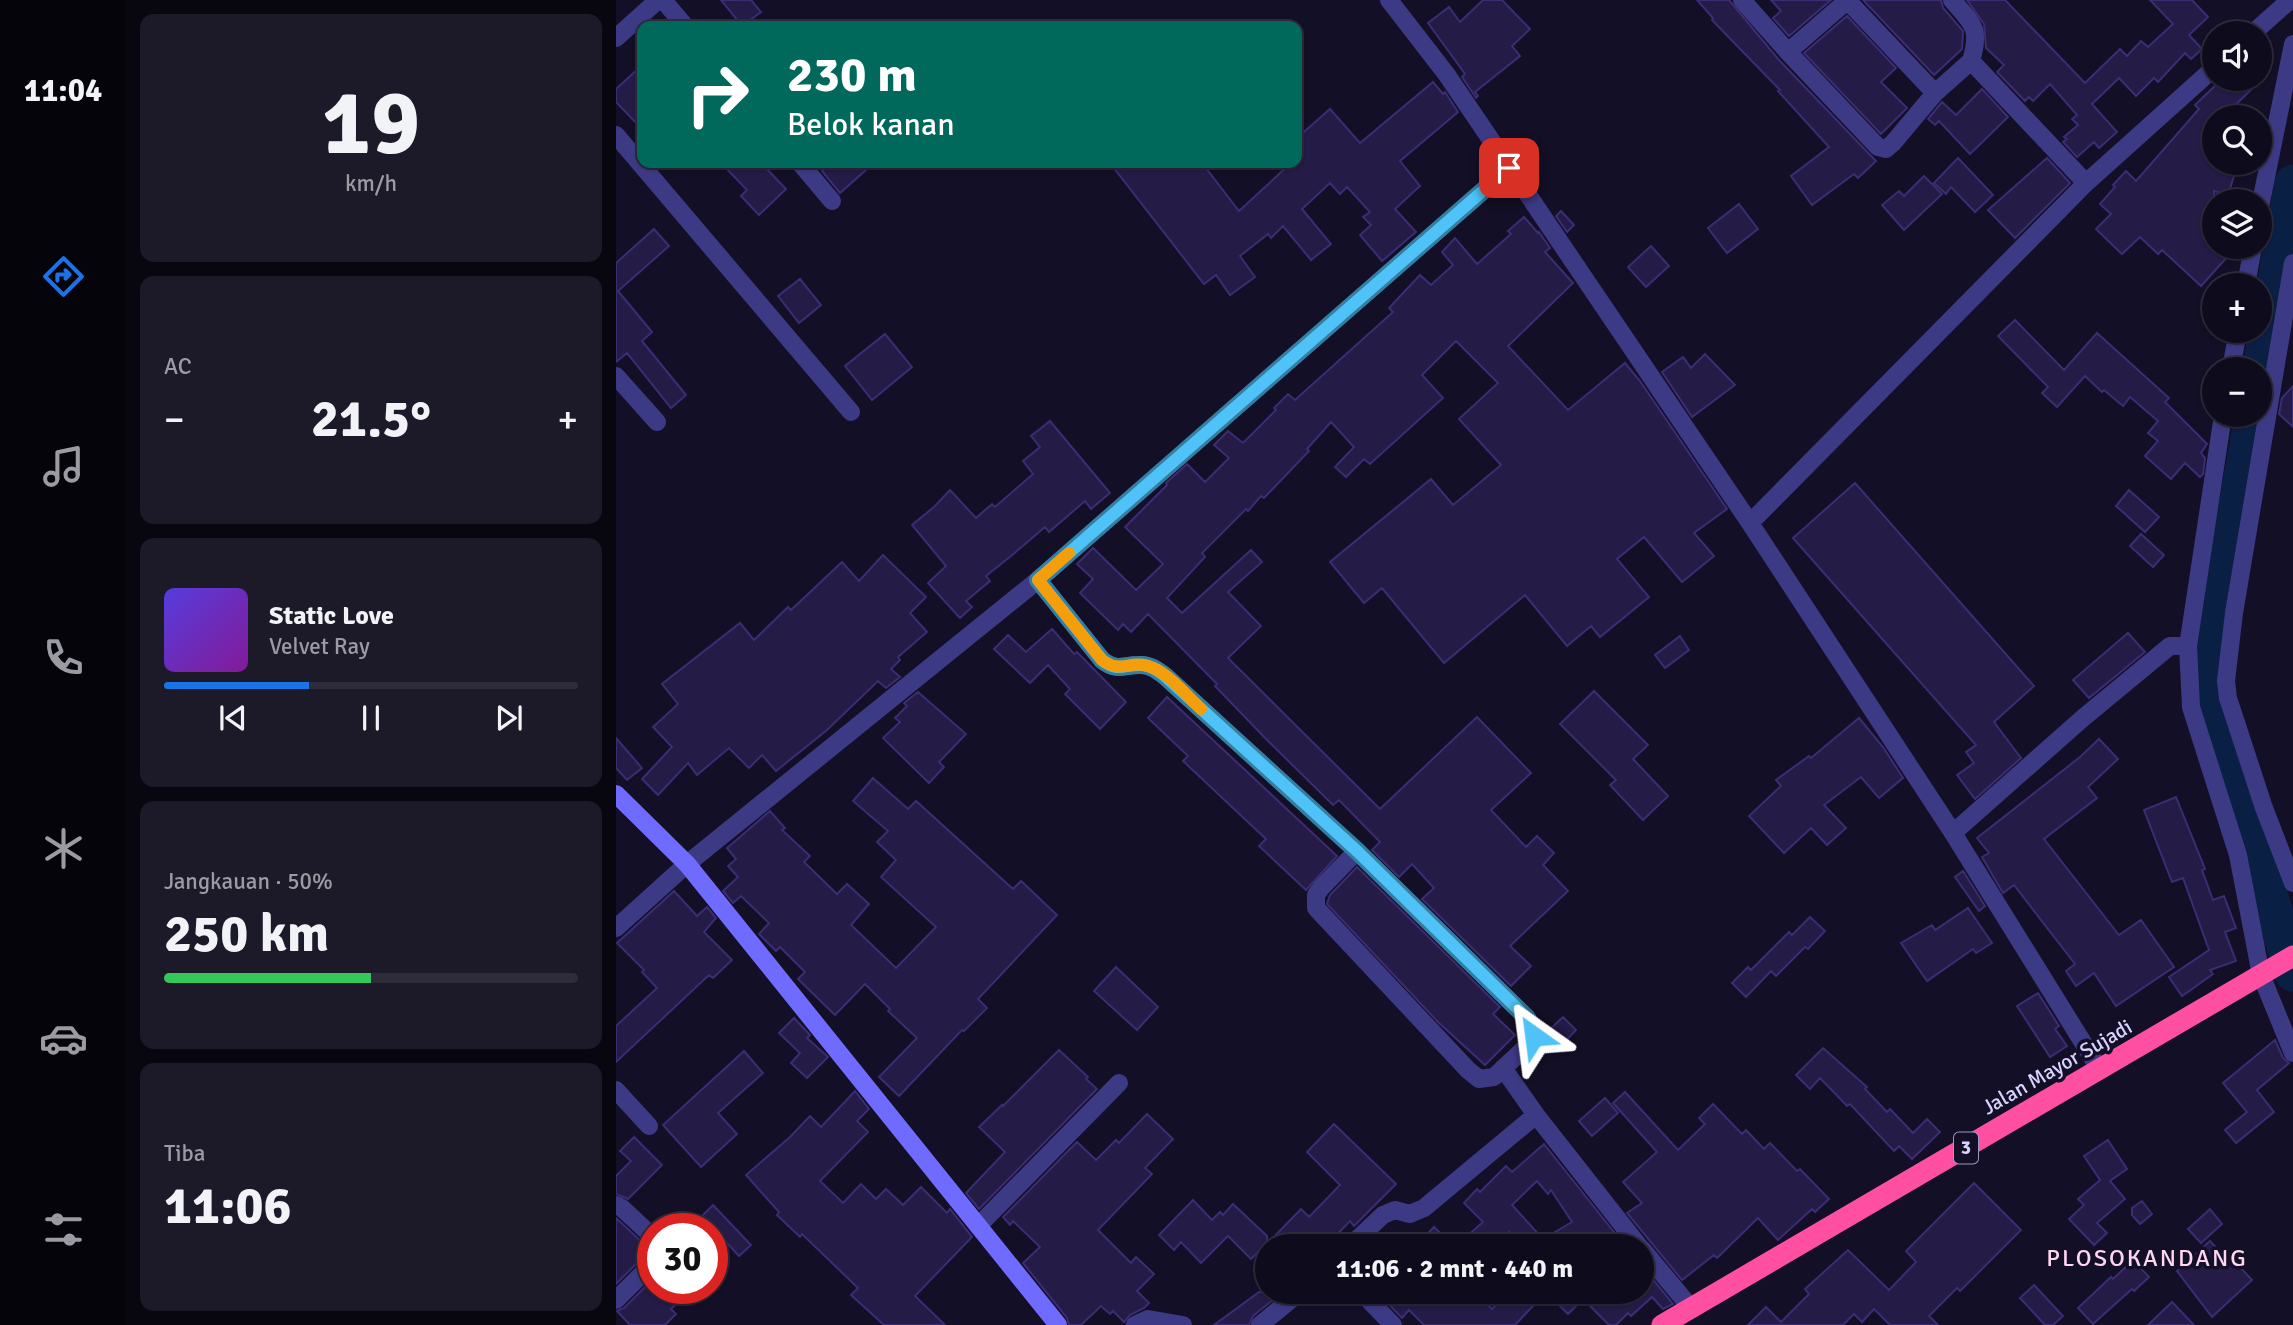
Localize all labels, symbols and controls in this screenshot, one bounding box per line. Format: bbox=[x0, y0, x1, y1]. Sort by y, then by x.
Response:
map controls bbox=[2202, 21, 2272, 427]
button: sound bbox=[2202, 21, 2272, 91]
text: 230 m bbox=[787, 45, 917, 105]
icon: right bbox=[672, 49, 763, 140]
text: 19 bbox=[322, 67, 420, 180]
text: 11:04 bbox=[24, 71, 102, 110]
text: Belok kanan bbox=[787, 105, 955, 144]
button: search bbox=[2202, 105, 2272, 175]
pin bbox=[1479, 138, 1539, 198]
icon: arrive bbox=[1490, 149, 1528, 187]
text: km/h bbox=[345, 169, 397, 198]
button: layers bbox=[2202, 189, 2272, 259]
icon: directions bbox=[39, 252, 88, 301]
button: + bbox=[2202, 273, 2272, 343]
text: AC bbox=[164, 352, 192, 381]
button: − bbox=[2202, 357, 2272, 427]
text: 21.5° bbox=[311, 387, 431, 451]
text: − bbox=[164, 396, 185, 443]
text: + bbox=[557, 396, 578, 443]
icon: music bbox=[39, 442, 88, 491]
text: Static Love bbox=[269, 600, 394, 632]
text: Velvet Ray bbox=[269, 632, 370, 661]
icon: phone bbox=[39, 633, 88, 682]
icon: previous bbox=[214, 699, 252, 737]
icon: pause bbox=[352, 699, 390, 737]
icon: next bbox=[490, 699, 528, 737]
icon: climate bbox=[39, 824, 88, 873]
text: Jangkauan · 50% bbox=[164, 867, 333, 896]
text: 250 km bbox=[164, 902, 329, 966]
position arrow bbox=[1497, 999, 1571, 1073]
icon: car bbox=[39, 1014, 88, 1063]
street label: Jalan Mayor Sujadi bbox=[1977, 1014, 2137, 1120]
road number: 3 bbox=[1954, 1132, 1978, 1164]
text: Tiba bbox=[164, 1139, 205, 1168]
text: 11:06 bbox=[164, 1174, 292, 1238]
icon: filters bbox=[39, 1205, 88, 1254]
speed limit sign: 30 bbox=[637, 1213, 728, 1304]
district label: PLOSOKANDANG bbox=[2046, 1243, 2248, 1273]
text: 11:06 · 2 mnt · 440 m bbox=[1336, 1253, 1573, 1285]

